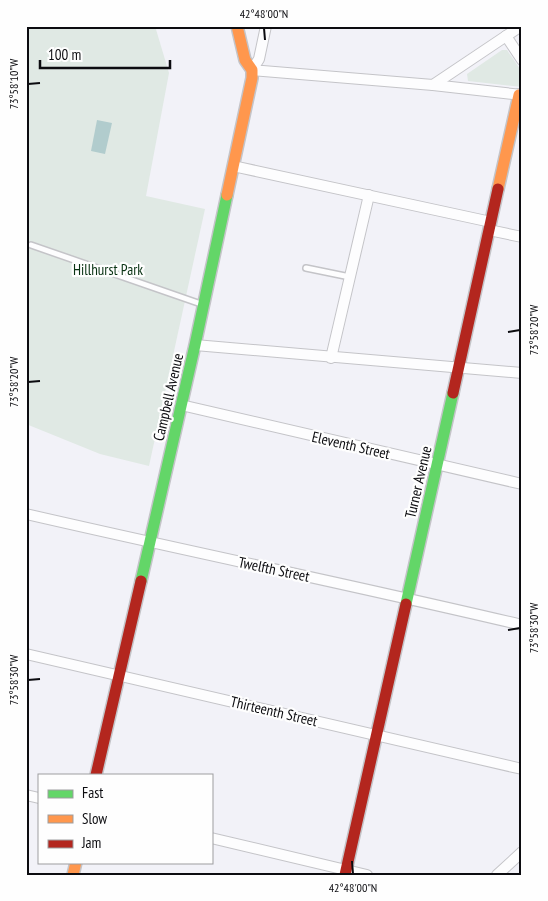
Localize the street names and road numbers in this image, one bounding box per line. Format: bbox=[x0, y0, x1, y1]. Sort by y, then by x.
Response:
street label: Campbell Avenue bbox=[149, 351, 187, 443]
street label: Eleventh Street bbox=[310, 427, 392, 463]
street label: Turner Avenue bbox=[400, 444, 436, 520]
street label: Twelfth Street bbox=[237, 552, 311, 586]
street label: Thirteenth Street bbox=[229, 692, 319, 730]

